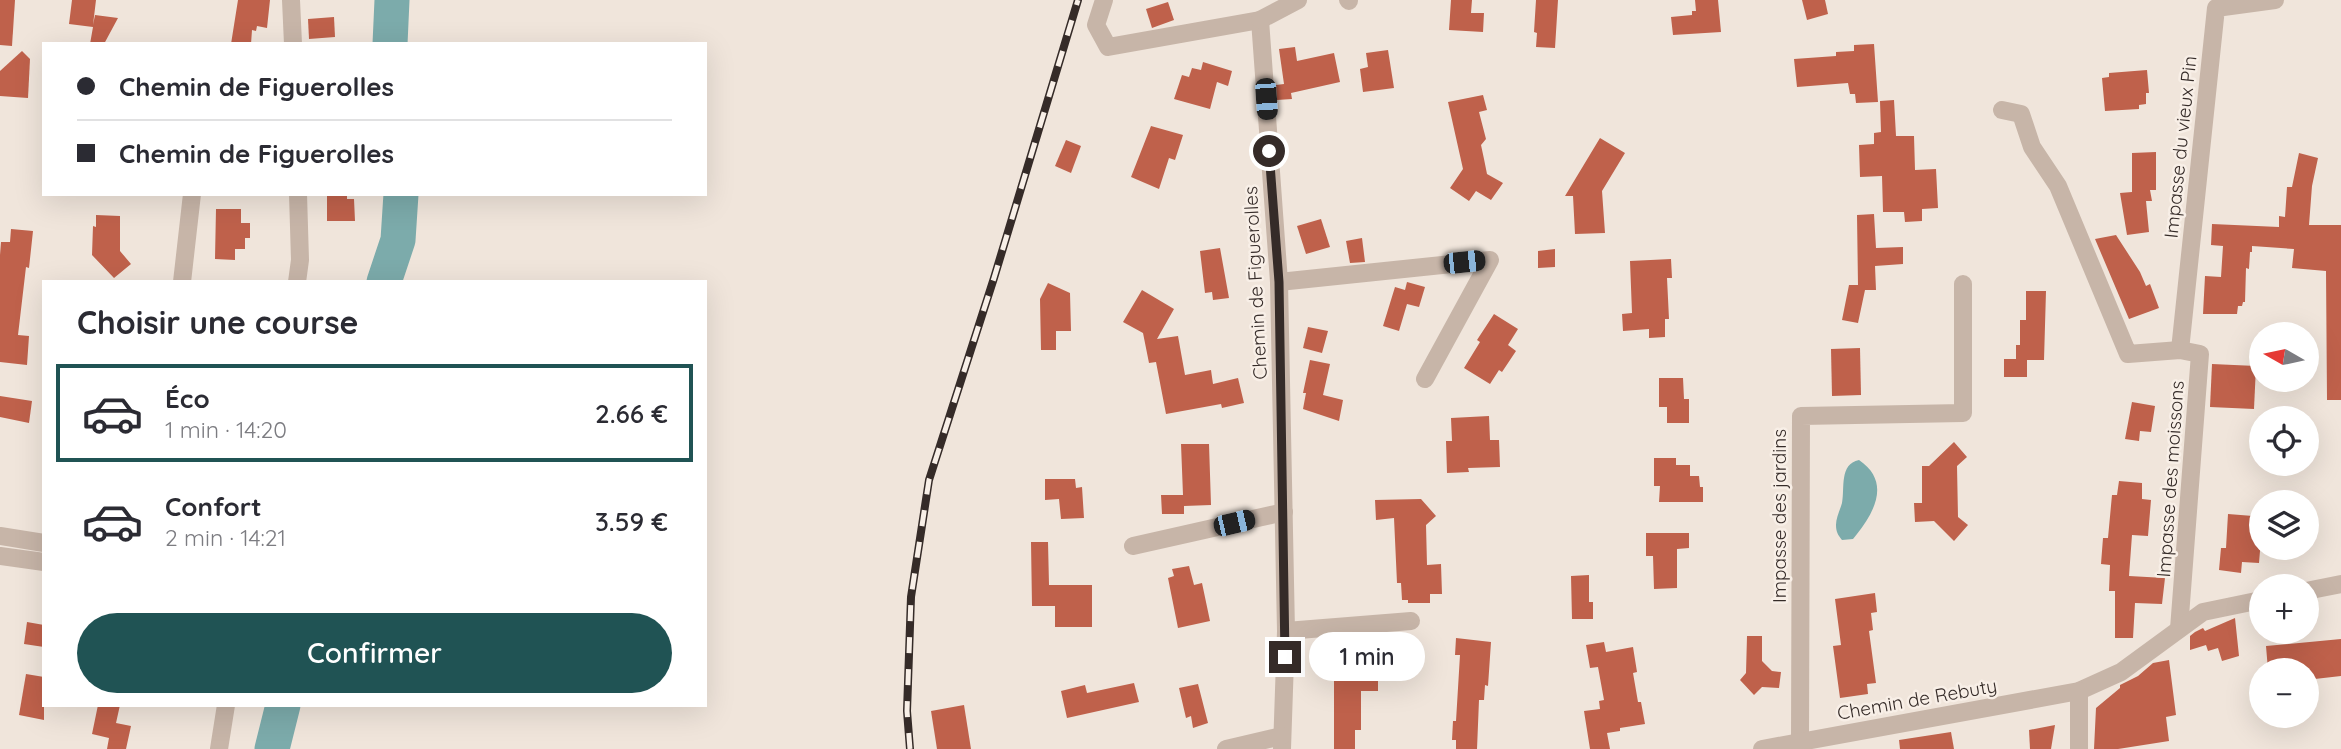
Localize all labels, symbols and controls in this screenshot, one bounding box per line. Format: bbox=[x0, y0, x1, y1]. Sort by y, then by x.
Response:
street label: Impasse du vieux Pin bbox=[2158, 55, 2202, 239]
text: Chemin de Figuerolles bbox=[119, 70, 394, 103]
car bbox=[1255, 77, 1278, 121]
route start bbox=[1253, 135, 1285, 167]
text: Chemin de Figuerolles bbox=[119, 137, 394, 170]
street label: Chemin de Figuerolles bbox=[1238, 186, 1272, 380]
car bbox=[1443, 249, 1486, 275]
text: Choisir une course bbox=[77, 302, 358, 342]
north arrow bbox=[2249, 322, 2319, 392]
map controls bbox=[2249, 322, 2319, 728]
street label: Impasse des moissons bbox=[2151, 380, 2189, 578]
icon: car bbox=[81, 382, 144, 445]
text: Éco bbox=[165, 382, 210, 415]
text: 2.66 € bbox=[595, 397, 668, 430]
button: locate bbox=[2249, 406, 2319, 476]
text: 1 min · 14:20 bbox=[165, 415, 287, 444]
street label: Impasse des jardins bbox=[1767, 429, 1791, 603]
icon: car bbox=[81, 490, 144, 553]
text: Confort bbox=[165, 490, 262, 523]
button: layers bbox=[2249, 490, 2319, 560]
text: 3.59 € bbox=[595, 505, 668, 538]
car bbox=[1212, 508, 1257, 538]
text: 2 min · 14:21 bbox=[165, 523, 286, 552]
button: + bbox=[2249, 574, 2319, 644]
button: Confirmer bbox=[77, 613, 672, 693]
callout: 1 min bbox=[1310, 632, 1425, 682]
route end bbox=[1269, 641, 1301, 673]
text: 1 min bbox=[1339, 642, 1395, 671]
button: − bbox=[2249, 658, 2319, 728]
street label: Chemin de Rebuty bbox=[1835, 673, 1999, 725]

